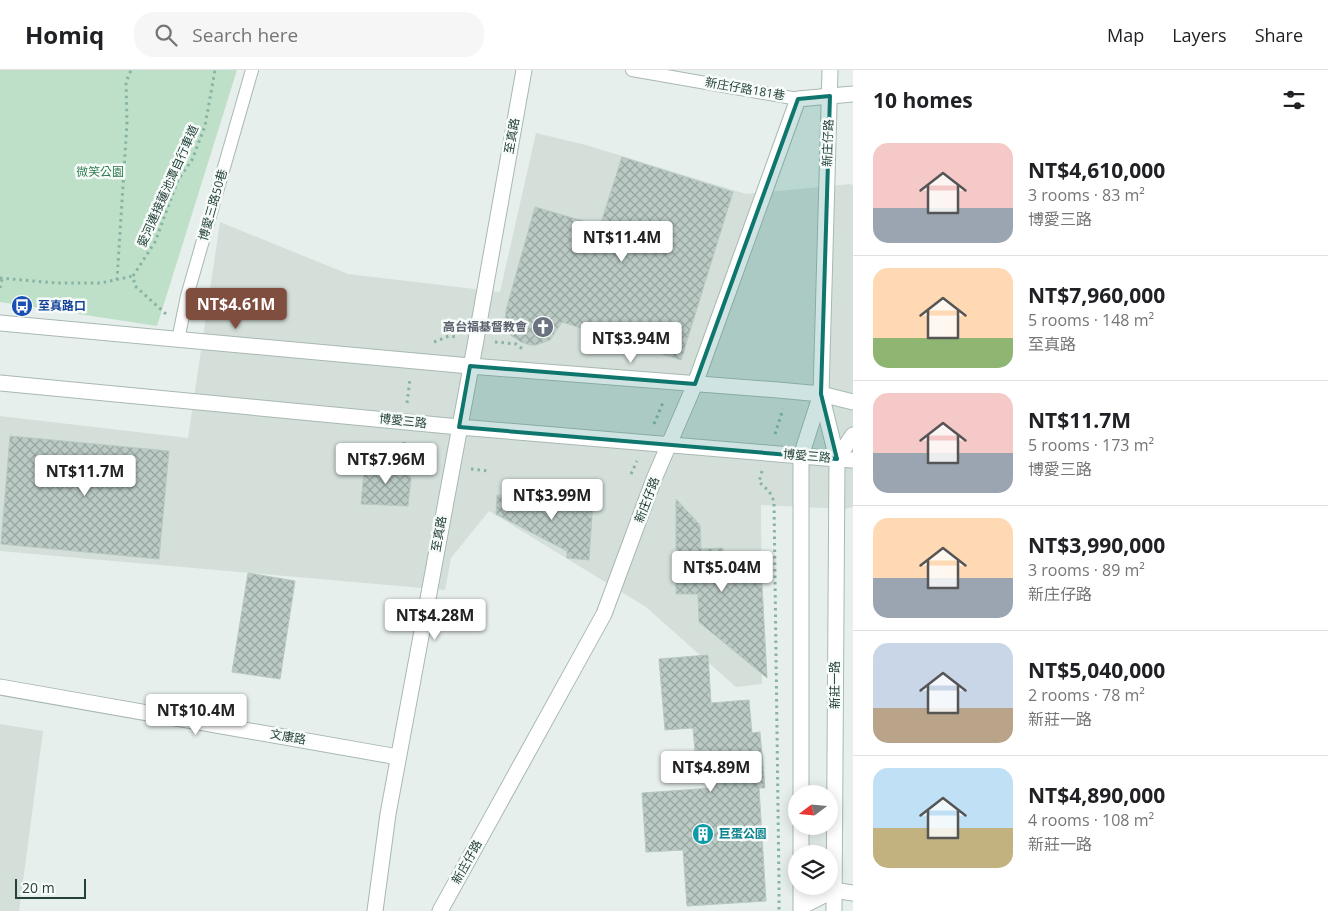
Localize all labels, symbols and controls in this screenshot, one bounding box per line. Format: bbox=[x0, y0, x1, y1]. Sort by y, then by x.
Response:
search box bbox=[134, 12, 484, 57]
text: Homiq bbox=[25, 18, 104, 51]
icon: search bbox=[152, 21, 180, 49]
text: Search here bbox=[192, 22, 298, 48]
text: Map bbox=[1107, 23, 1144, 47]
text: Layers bbox=[1172, 23, 1227, 47]
text: Share bbox=[1255, 23, 1303, 47]
street label: 新庄仔路181巷 bbox=[704, 73, 786, 104]
text: 10 homes bbox=[873, 86, 973, 114]
icon: filters bbox=[1280, 86, 1308, 114]
street label: 至真路 bbox=[500, 117, 523, 155]
street label: 新庄仔路 bbox=[818, 119, 837, 167]
street label: 愛河連接蓮池潭自行車道 bbox=[133, 122, 202, 250]
text: NT$4,610,000 bbox=[1028, 156, 1165, 184]
park label: 微笑公園 bbox=[76, 163, 124, 180]
icon: home bbox=[913, 163, 973, 223]
street label: 博愛三路50巷 bbox=[194, 167, 231, 243]
text: 3 rooms · 83 m² bbox=[1028, 184, 1145, 206]
text: 博愛三路 bbox=[1028, 208, 1092, 230]
pin: NT$11.4M bbox=[570, 220, 674, 263]
text: NT$11.4M bbox=[583, 226, 661, 248]
text: NT$7,960,000 bbox=[1028, 281, 1165, 309]
pin: NT$4.61M bbox=[184, 288, 288, 330]
icon: home bbox=[913, 288, 973, 348]
text: NT$4.61M bbox=[197, 293, 275, 315]
bus stop icon: 至真路口 bbox=[10, 294, 34, 318]
place label: 至真路口 bbox=[38, 297, 86, 314]
text: 5 rooms · 148 m² bbox=[1028, 309, 1154, 331]
church icon: 高台福基督教會 bbox=[531, 315, 555, 339]
place label: 高台福基督教會 bbox=[443, 318, 527, 335]
pin: NT$3.94M bbox=[579, 322, 683, 364]
text: NT$3.94M bbox=[592, 327, 670, 349]
text: 至真路 bbox=[1028, 333, 1076, 355]
text: NT$11.7M bbox=[1028, 406, 1131, 434]
street label: 博愛三路 bbox=[378, 410, 428, 431]
icon: home bbox=[913, 413, 973, 473]
text: 5 rooms · 173 m² bbox=[1028, 434, 1154, 456]
pin: NT$7.96M bbox=[334, 442, 438, 485]
street label: 博愛三路 bbox=[782, 445, 832, 466]
text: NT$7.96M bbox=[347, 448, 425, 470]
pin: NT$11.7M bbox=[33, 454, 137, 497]
text: 博愛三路 bbox=[1028, 458, 1092, 480]
text: NT$11.7M bbox=[46, 460, 124, 482]
street label: 新庄仔路 bbox=[630, 474, 663, 525]
pin: NT$3.99M bbox=[500, 478, 604, 521]
text: NT$3.99M bbox=[513, 484, 591, 506]
street label: 至真路 bbox=[427, 515, 450, 553]
text: NT$3,990,000 bbox=[1028, 531, 1165, 559]
icon: home bbox=[913, 538, 973, 598]
pin: NT$5.04M bbox=[670, 550, 774, 593]
text: NT$5.04M bbox=[683, 556, 761, 578]
text: 3 rooms · 89 m² bbox=[1028, 559, 1145, 581]
text: 新庄仔路 bbox=[1028, 583, 1092, 605]
pin: NT$4.28M bbox=[383, 598, 487, 641]
text: NT$4.28M bbox=[396, 604, 474, 626]
text: NT$5,040,000 bbox=[1028, 656, 1165, 684]
street label: 新莊一路 bbox=[826, 661, 843, 709]
icon: home bbox=[913, 663, 973, 723]
text: 2 rooms · 78 m² bbox=[1028, 684, 1145, 706]
pin: NT$10.4M bbox=[144, 694, 248, 736]
text: NT$10.4M bbox=[157, 699, 235, 721]
text: 新莊一路 bbox=[1028, 708, 1092, 730]
street label: 文康路 bbox=[269, 725, 307, 748]
pin: NT$4.89M bbox=[659, 750, 763, 793]
text: NT$4.89M bbox=[672, 756, 750, 778]
text: NT$4,890,000 bbox=[1028, 781, 1165, 809]
north arrow bbox=[788, 785, 838, 835]
map controls bbox=[788, 785, 838, 895]
icon: home bbox=[913, 788, 973, 848]
text: 4 rooms · 108 m² bbox=[1028, 809, 1154, 831]
building icon: 巨蛋公園 bbox=[691, 822, 715, 846]
place label: 巨蛋公園 bbox=[719, 825, 767, 842]
text: 新莊一路 bbox=[1028, 833, 1092, 855]
street label: 新庄仔路 bbox=[447, 837, 486, 887]
button: layers bbox=[788, 845, 838, 895]
scale bar bbox=[15, 876, 86, 899]
text: 20 m bbox=[22, 878, 55, 897]

